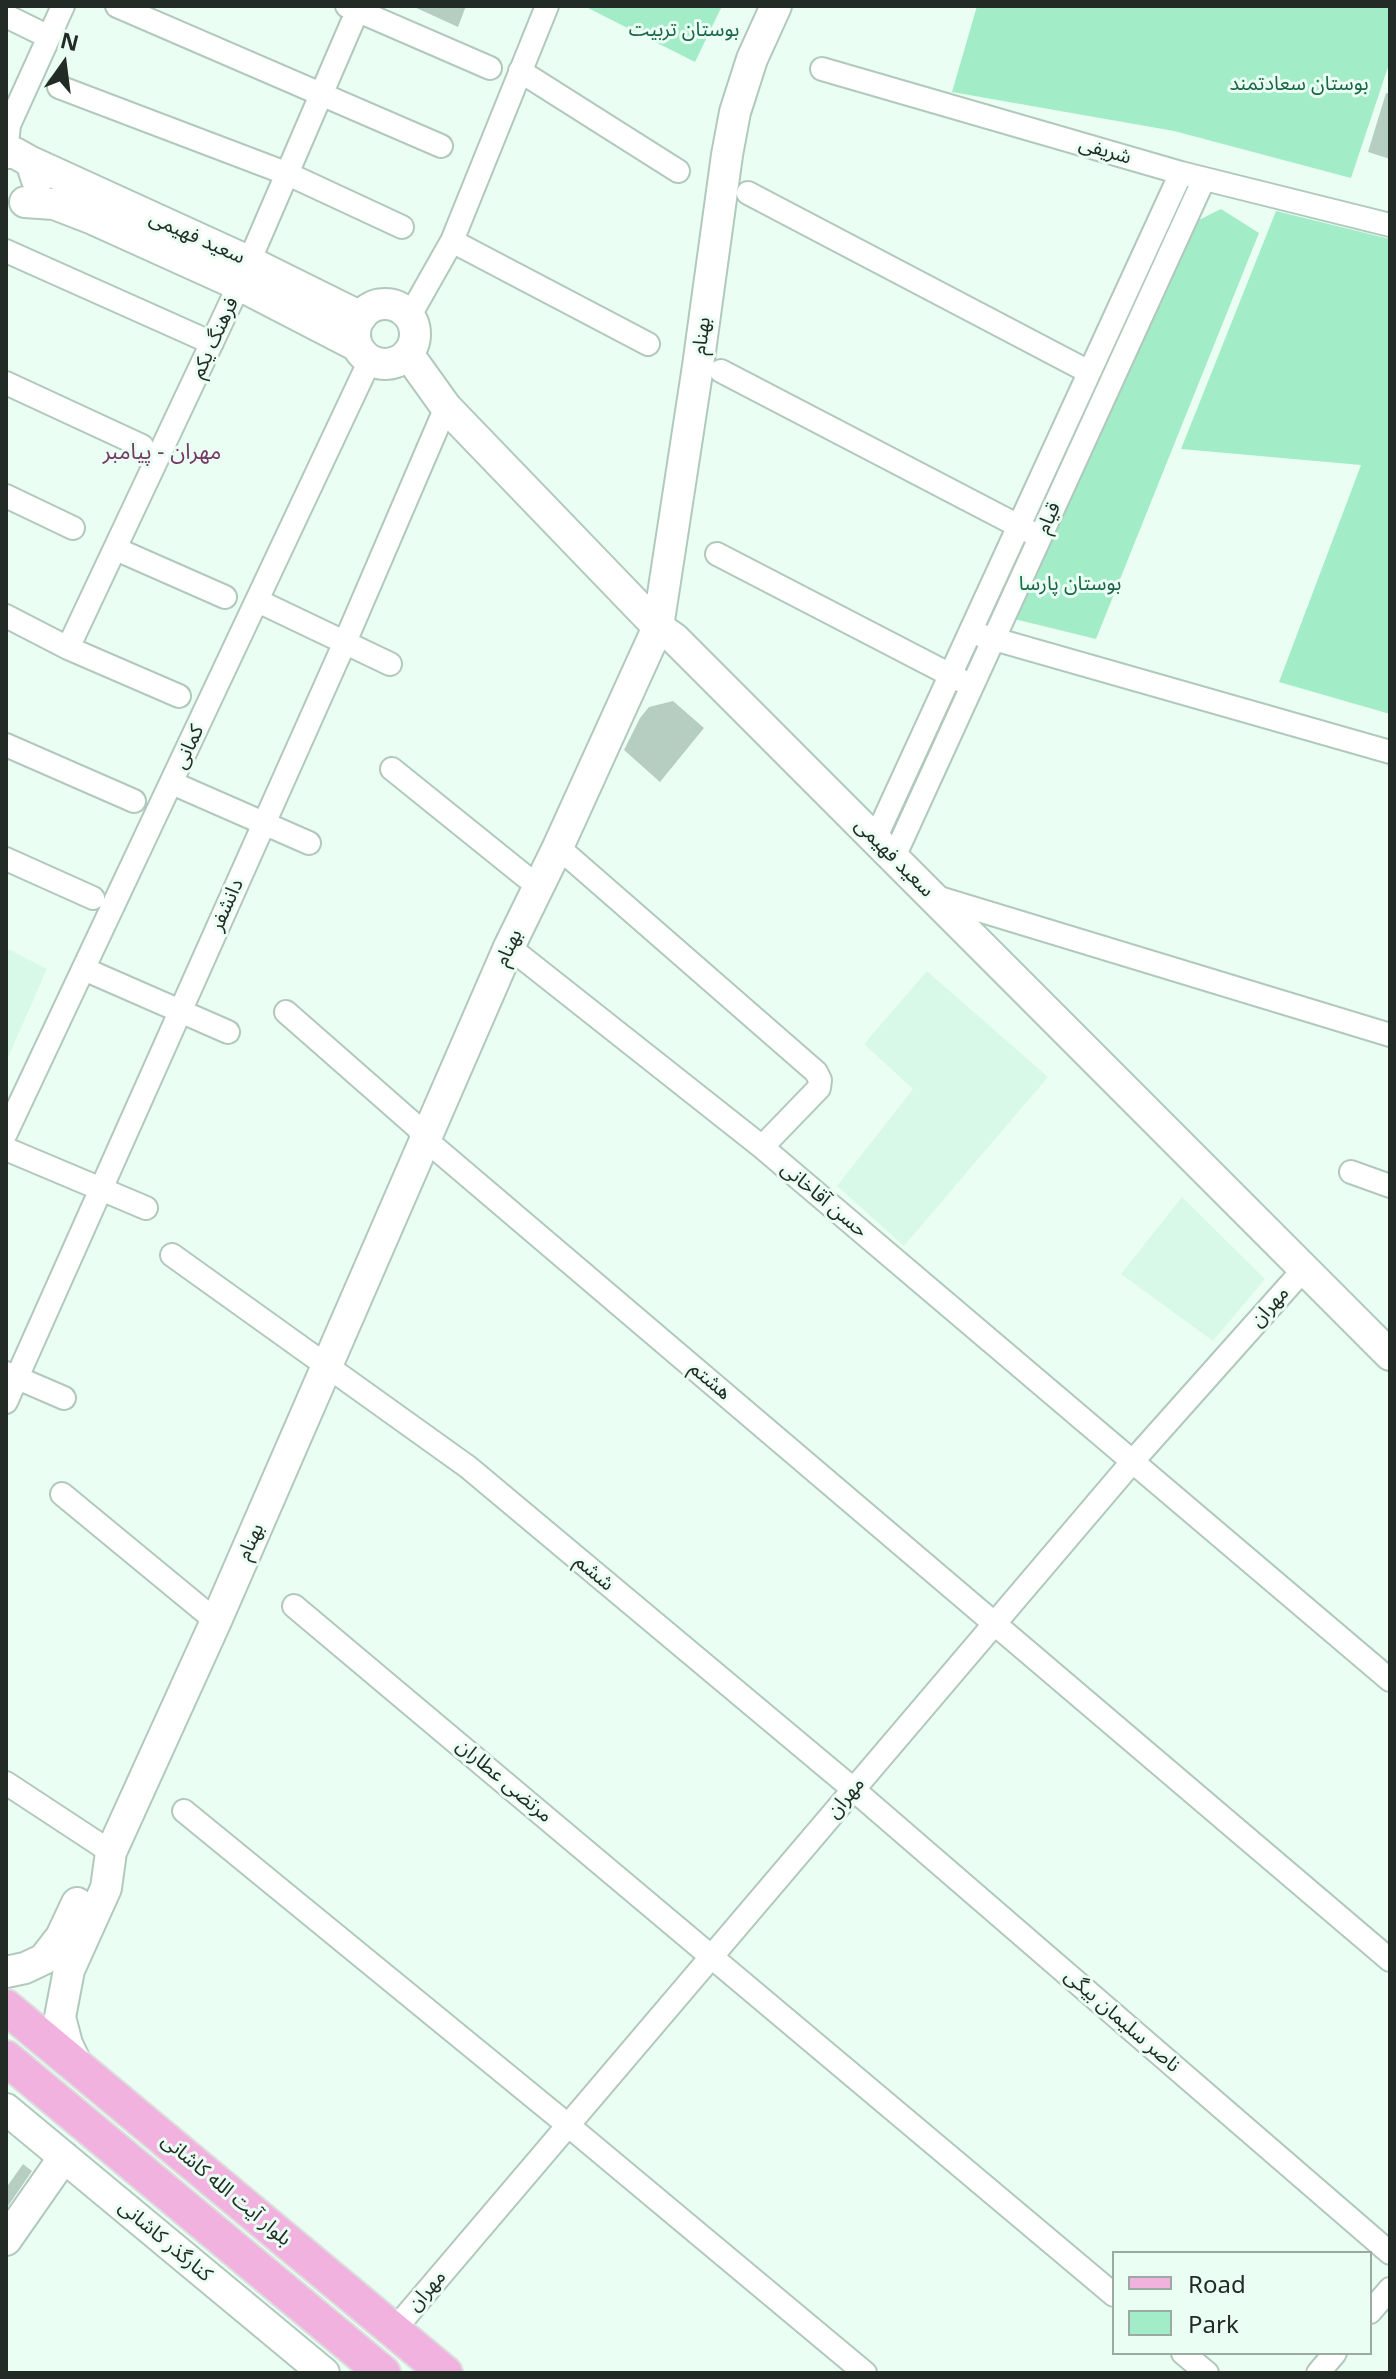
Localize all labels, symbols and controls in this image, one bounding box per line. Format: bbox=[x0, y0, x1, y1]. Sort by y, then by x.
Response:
park label: بوستان تربیت bbox=[629, 18, 739, 42]
north arrow bbox=[24, 24, 104, 104]
text: N bbox=[57, 24, 82, 57]
park label: بوستان سعادتمند bbox=[1229, 72, 1369, 96]
street label: شریفی bbox=[1076, 132, 1134, 170]
street label: سعید فهیمی bbox=[145, 206, 249, 270]
street label: فرهنگ یکم bbox=[186, 294, 244, 382]
street label: بهنام bbox=[688, 316, 716, 356]
district label: مهران - پیامبر bbox=[103, 440, 221, 466]
street label: قیام bbox=[1032, 499, 1066, 537]
park label: بوستان پارسا bbox=[1019, 572, 1121, 596]
street label: کمانی bbox=[168, 721, 210, 773]
street label: سعید فهیمی bbox=[849, 813, 939, 903]
street label: دانشفر bbox=[205, 875, 249, 935]
street label: بهنام bbox=[490, 926, 528, 970]
street label: حسن آقاخانی bbox=[776, 1157, 872, 1243]
street label: مهران bbox=[1246, 1282, 1294, 1332]
street label: هشتم bbox=[684, 1357, 736, 1405]
street label: بهنام bbox=[232, 1520, 270, 1564]
street label: ششم bbox=[569, 1550, 619, 1596]
street label: مرتضی عطاران bbox=[451, 1734, 557, 1828]
street label: مهران bbox=[822, 1772, 870, 1824]
street label: ناصر سلیمان بیگی bbox=[1059, 1964, 1185, 2078]
street label: بلوار آیت الله کاشانی bbox=[156, 2129, 296, 2251]
street label: کنارگذر کاشانی bbox=[113, 2195, 217, 2287]
legend bbox=[1112, 2251, 1372, 2355]
street label: مهران bbox=[403, 2266, 451, 2316]
text: Road bbox=[1188, 2267, 1246, 2300]
text: Park bbox=[1188, 2307, 1239, 2340]

